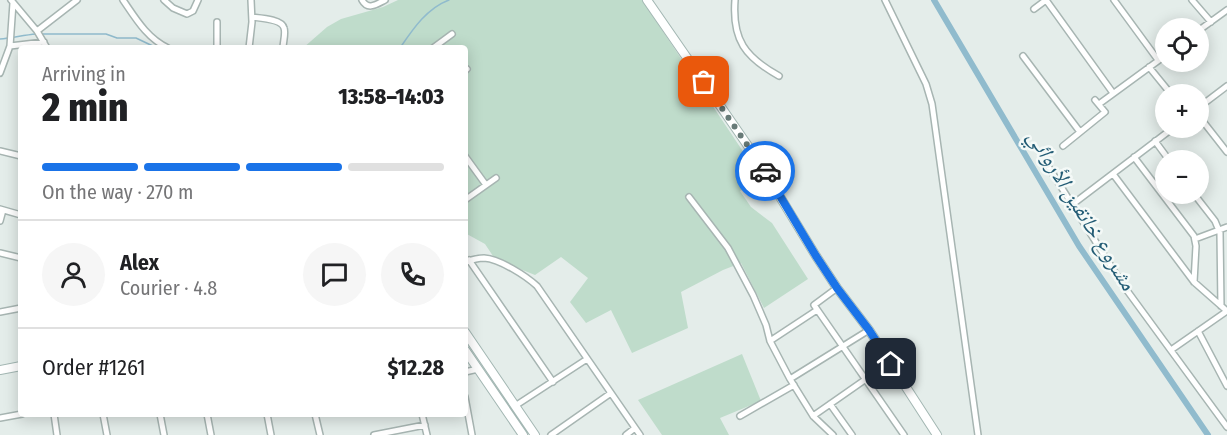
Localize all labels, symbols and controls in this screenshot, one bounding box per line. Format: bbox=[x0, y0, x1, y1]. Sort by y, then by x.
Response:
map controls bbox=[1155, 18, 1209, 204]
button: locate bbox=[1155, 18, 1209, 72]
pin bbox=[678, 56, 729, 107]
text: Arriving in bbox=[42, 62, 126, 86]
icon: bag bbox=[687, 65, 720, 98]
text: 13:58–14:03 bbox=[338, 83, 444, 110]
button: + bbox=[1155, 84, 1209, 138]
text: 2 min bbox=[42, 85, 128, 131]
water label: مشروع خانقين الأروائي bbox=[1019, 125, 1142, 297]
courier bbox=[735, 141, 795, 201]
button: − bbox=[1155, 150, 1209, 204]
icon: car bbox=[749, 155, 782, 188]
text: On the way · 270 m bbox=[42, 180, 193, 204]
button: person bbox=[42, 243, 105, 306]
button: chat bbox=[303, 243, 366, 306]
button: phone bbox=[381, 243, 444, 306]
text: Alex bbox=[120, 249, 159, 276]
text: Courier · 4.8 bbox=[120, 276, 217, 300]
pin bbox=[865, 338, 916, 389]
icon: home bbox=[874, 347, 907, 380]
text: Order #1261 bbox=[42, 354, 146, 381]
text: $12.28 bbox=[388, 354, 444, 381]

